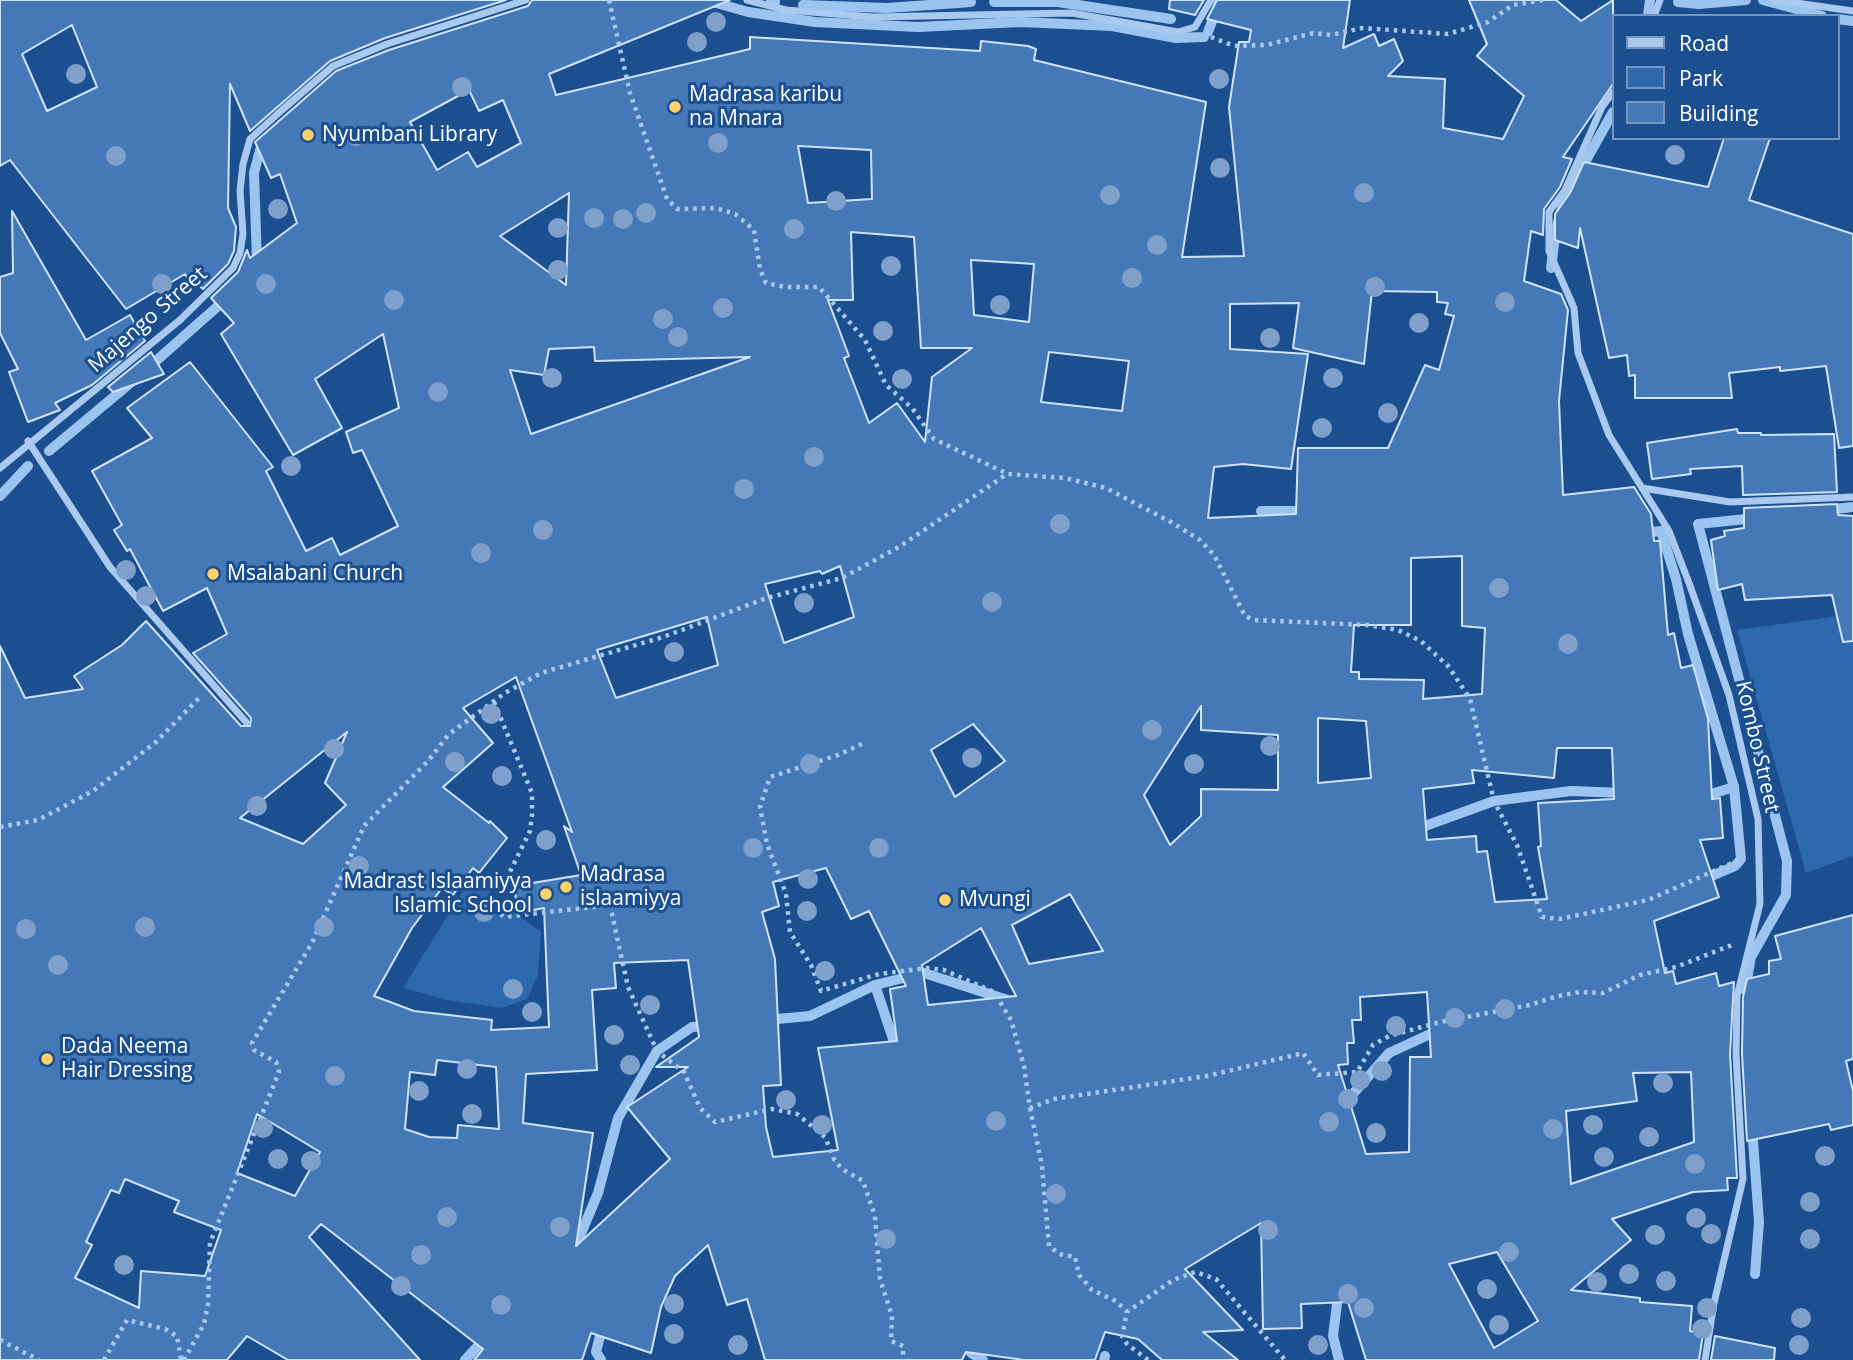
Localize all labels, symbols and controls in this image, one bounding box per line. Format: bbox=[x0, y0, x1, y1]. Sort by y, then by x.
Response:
legend bbox=[1612, 14, 1839, 140]
text: Road bbox=[1679, 29, 1729, 57]
text: Park bbox=[1679, 64, 1723, 92]
place label: Madrasa karibu na Mnara bbox=[689, 82, 842, 132]
marker: Madrasa karibu na Mnara bbox=[667, 99, 683, 115]
text: Building bbox=[1679, 99, 1758, 127]
place label: Nyumbani Library bbox=[322, 122, 497, 148]
marker: Nyumbani Library bbox=[300, 127, 316, 143]
street label: Majengo Street bbox=[84, 262, 212, 378]
place label: Msalabani Church bbox=[227, 561, 403, 587]
marker: Msalabani Church bbox=[205, 566, 221, 582]
street label: Kombo Street bbox=[1730, 679, 1784, 815]
place label: Madrasa islaamiyya bbox=[580, 862, 681, 912]
place label: Madrast Islaamiyya Islamic School bbox=[343, 869, 532, 919]
marker: Madrasa islaamiyya bbox=[558, 879, 574, 895]
marker: Madrast Islaamiyya Islamic School bbox=[538, 886, 554, 902]
place label: Mvungi bbox=[959, 887, 1031, 913]
marker: Mvungi bbox=[937, 892, 953, 908]
place label: Dada Neema Hair Dressing bbox=[61, 1034, 193, 1084]
marker: Dada Neema Hair Dressing bbox=[39, 1051, 55, 1067]

